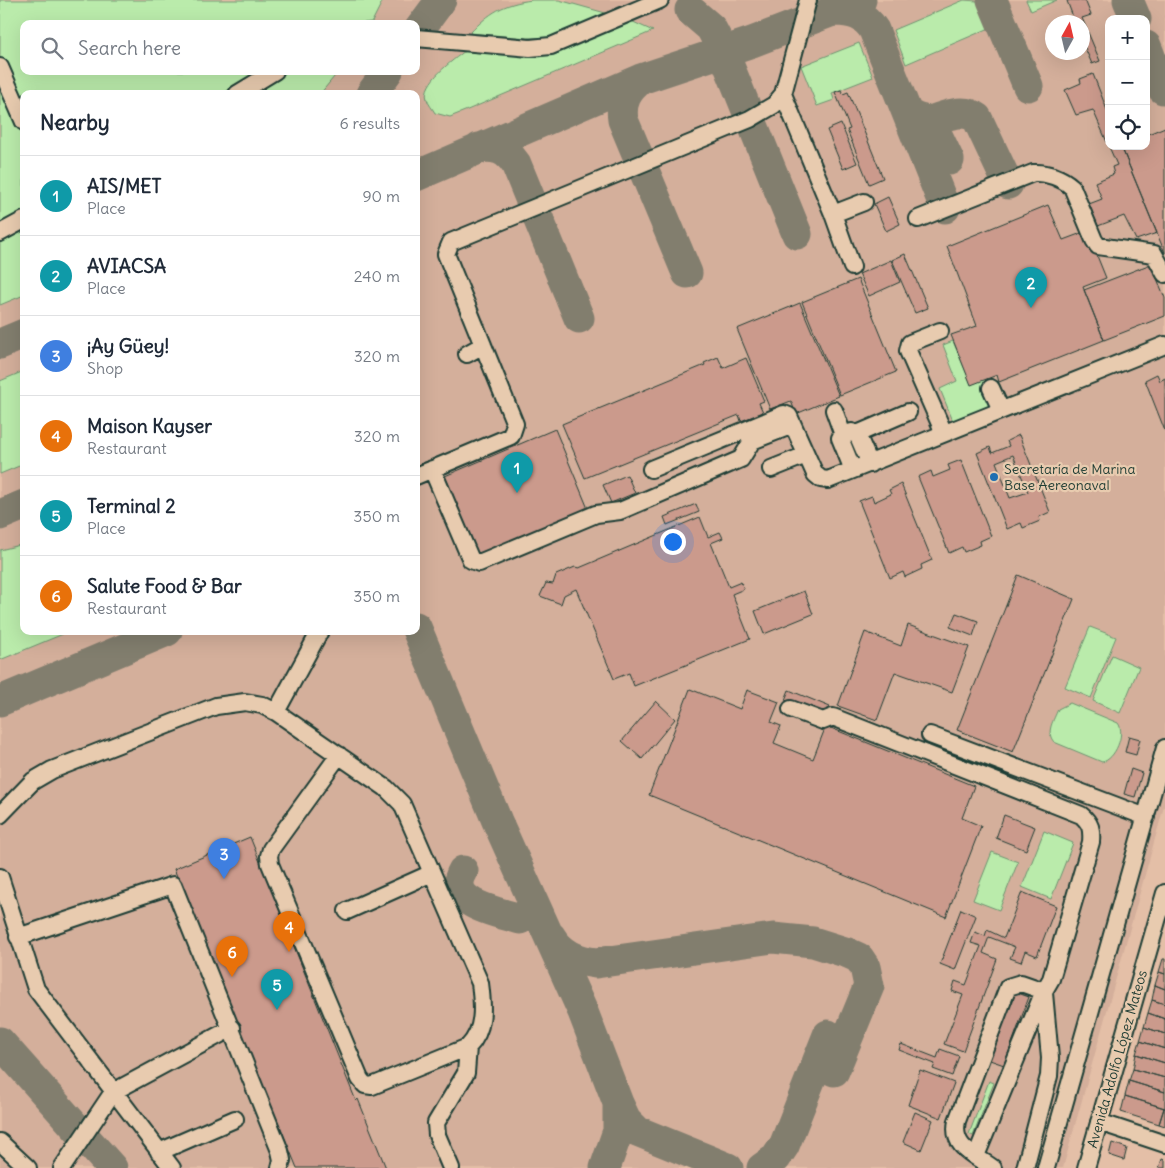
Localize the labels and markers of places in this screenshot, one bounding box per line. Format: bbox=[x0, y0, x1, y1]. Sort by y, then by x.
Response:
pin: 2 bbox=[1015, 267, 1047, 308]
pin: 1 bbox=[501, 452, 533, 493]
place label: Secretaría de Marina Base Aereonaval bbox=[1004, 460, 1135, 494]
marker: Secretaría de Marina Base Aereonaval bbox=[988, 471, 1000, 483]
pin: 3 bbox=[208, 838, 240, 879]
pin: 4 bbox=[273, 911, 305, 952]
pin: 6 bbox=[216, 936, 248, 977]
pin: 5 bbox=[261, 969, 293, 1010]

